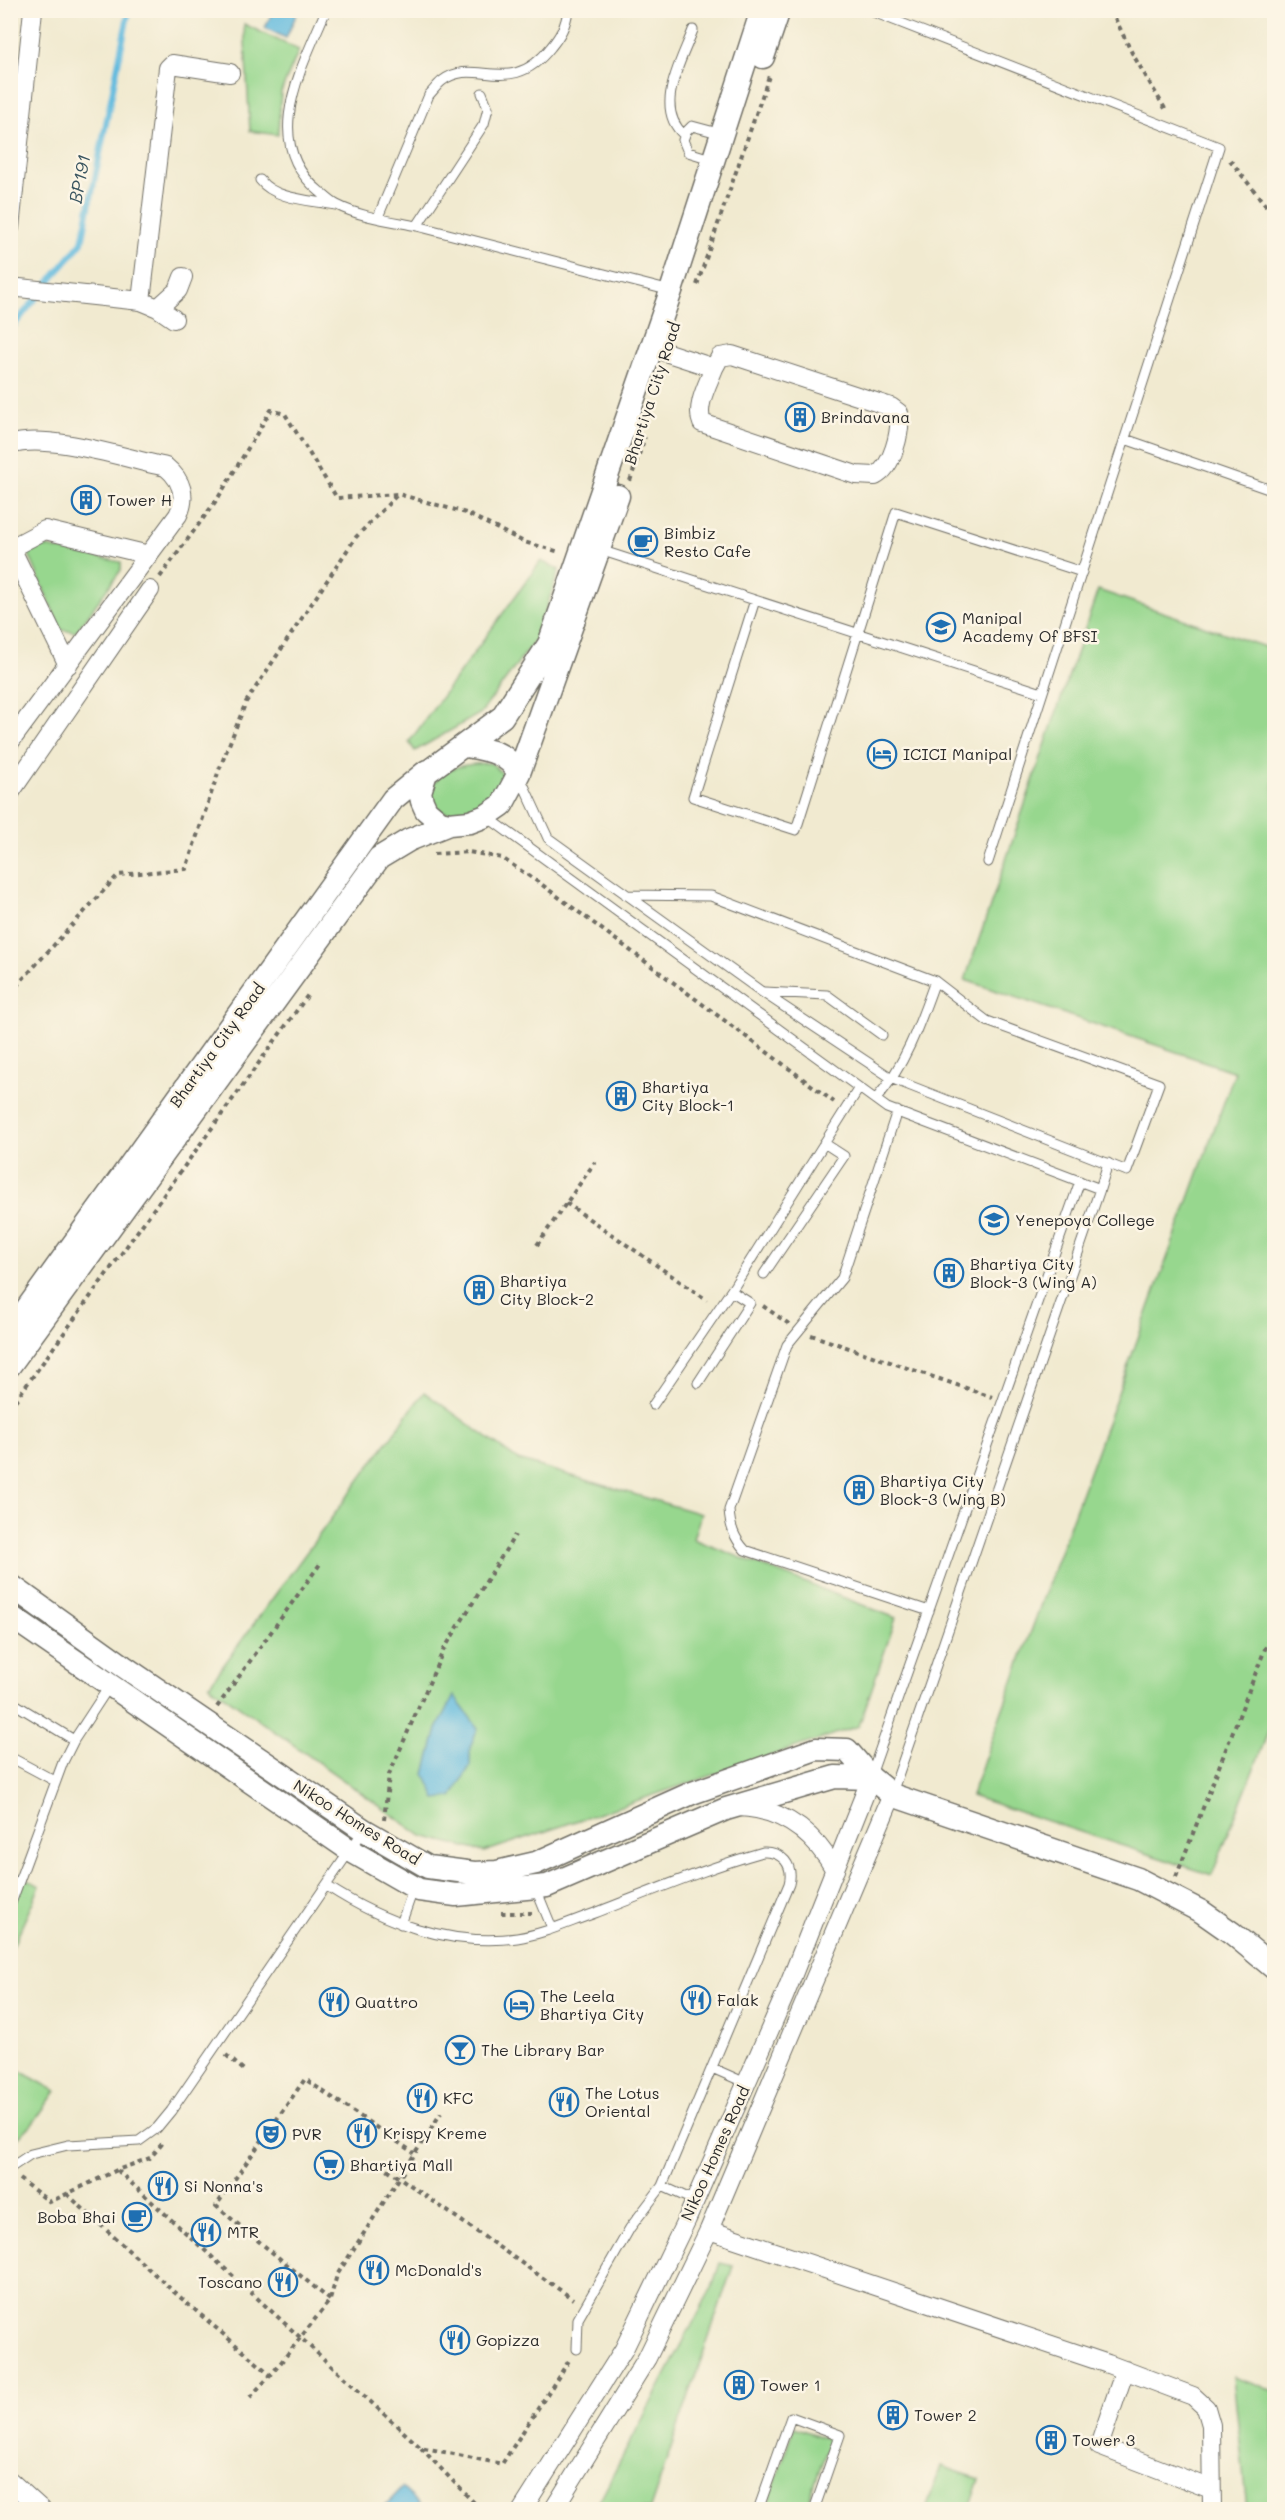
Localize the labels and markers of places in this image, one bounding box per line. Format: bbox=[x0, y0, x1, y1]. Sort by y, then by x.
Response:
building icon: Brindavana bbox=[784, 401, 816, 433]
place label: Brindavana bbox=[821, 406, 910, 427]
building icon: Tower H bbox=[70, 484, 102, 516]
place label: Tower H bbox=[107, 489, 172, 510]
place label: Bimbiz Resto Cafe bbox=[664, 522, 751, 561]
cafe icon: Bimbiz Resto Cafe bbox=[627, 526, 659, 558]
place label: Manipal Academy Of BFSI bbox=[962, 607, 1098, 646]
school or university icon: Manipal Academy Of BFSI bbox=[925, 611, 957, 643]
hotel icon: ICICI Manipal bbox=[866, 738, 898, 770]
place label: ICICI Manipal bbox=[903, 743, 1012, 764]
place label: Bhartiya City Block-1 bbox=[642, 1076, 734, 1115]
building icon: Bhartiya City Block-1 bbox=[605, 1080, 637, 1112]
school or university icon: Yenepoya College bbox=[978, 1204, 1010, 1236]
place label: Yenepoya College bbox=[1015, 1209, 1155, 1230]
place label: Bhartiya City Block-3 (Wing A) bbox=[970, 1253, 1097, 1292]
building icon: Bhartiya City Block-3 (Wing A) bbox=[933, 1257, 965, 1289]
place label: Bhartiya City Block-2 bbox=[500, 1270, 594, 1309]
building icon: Bhartiya City Block-2 bbox=[463, 1274, 495, 1306]
place label: Bhartiya City Block-3 (Wing B) bbox=[880, 1470, 1006, 1509]
building icon: Bhartiya City Block-3 (Wing B) bbox=[843, 1474, 875, 1506]
restaurant icon: Falak bbox=[680, 1984, 712, 2016]
place label: The Leela Bhartiya City bbox=[540, 1985, 644, 2024]
restaurant icon: Quattro bbox=[318, 1986, 350, 2018]
hotel icon: The Leela Bhartiya City bbox=[503, 1989, 535, 2021]
place label: Falak bbox=[717, 1989, 758, 2010]
place label: Quattro bbox=[355, 1991, 418, 2012]
bar icon: The Library Bar bbox=[444, 2034, 476, 2066]
place label: The Library Bar bbox=[481, 2039, 605, 2060]
restaurant icon: KFC bbox=[406, 2082, 438, 2114]
place label: The Lotus Oriental bbox=[585, 2082, 659, 2121]
restaurant icon: The Lotus Oriental bbox=[548, 2086, 580, 2118]
place label: KFC bbox=[443, 2087, 473, 2108]
restaurant icon: Krispy Kreme bbox=[346, 2117, 378, 2149]
theatre icon: PVR bbox=[255, 2118, 287, 2150]
place label: Krispy Kreme bbox=[383, 2122, 487, 2143]
place label: PVR bbox=[292, 2123, 322, 2144]
supermarket icon: Bhartiya Mall bbox=[313, 2149, 345, 2181]
place label: Bhartiya Mall bbox=[350, 2154, 453, 2175]
restaurant icon: Si Nonna's bbox=[147, 2170, 179, 2202]
place label: Si Nonna's bbox=[184, 2175, 263, 2196]
cafe icon: Boba Bhai bbox=[121, 2201, 153, 2233]
place label: Boba Bhai bbox=[37, 2206, 116, 2227]
restaurant icon: MTR bbox=[190, 2216, 222, 2248]
place label: MTR bbox=[227, 2221, 259, 2242]
restaurant icon: McDonald's bbox=[358, 2254, 390, 2286]
place label: McDonald's bbox=[395, 2259, 482, 2280]
restaurant icon: Toscano bbox=[267, 2266, 299, 2298]
place label: Toscano bbox=[198, 2271, 262, 2292]
restaurant icon: Gopizza bbox=[439, 2324, 471, 2356]
place label: Gopizza bbox=[476, 2329, 540, 2350]
building icon: Tower 1 bbox=[723, 2369, 755, 2401]
place label: Tower 1 bbox=[760, 2374, 821, 2395]
building icon: Tower 2 bbox=[877, 2399, 909, 2431]
place label: Tower 2 bbox=[914, 2404, 977, 2425]
building icon: Tower 3 bbox=[1035, 2424, 1067, 2456]
place label: Tower 3 bbox=[1072, 2429, 1135, 2450]

